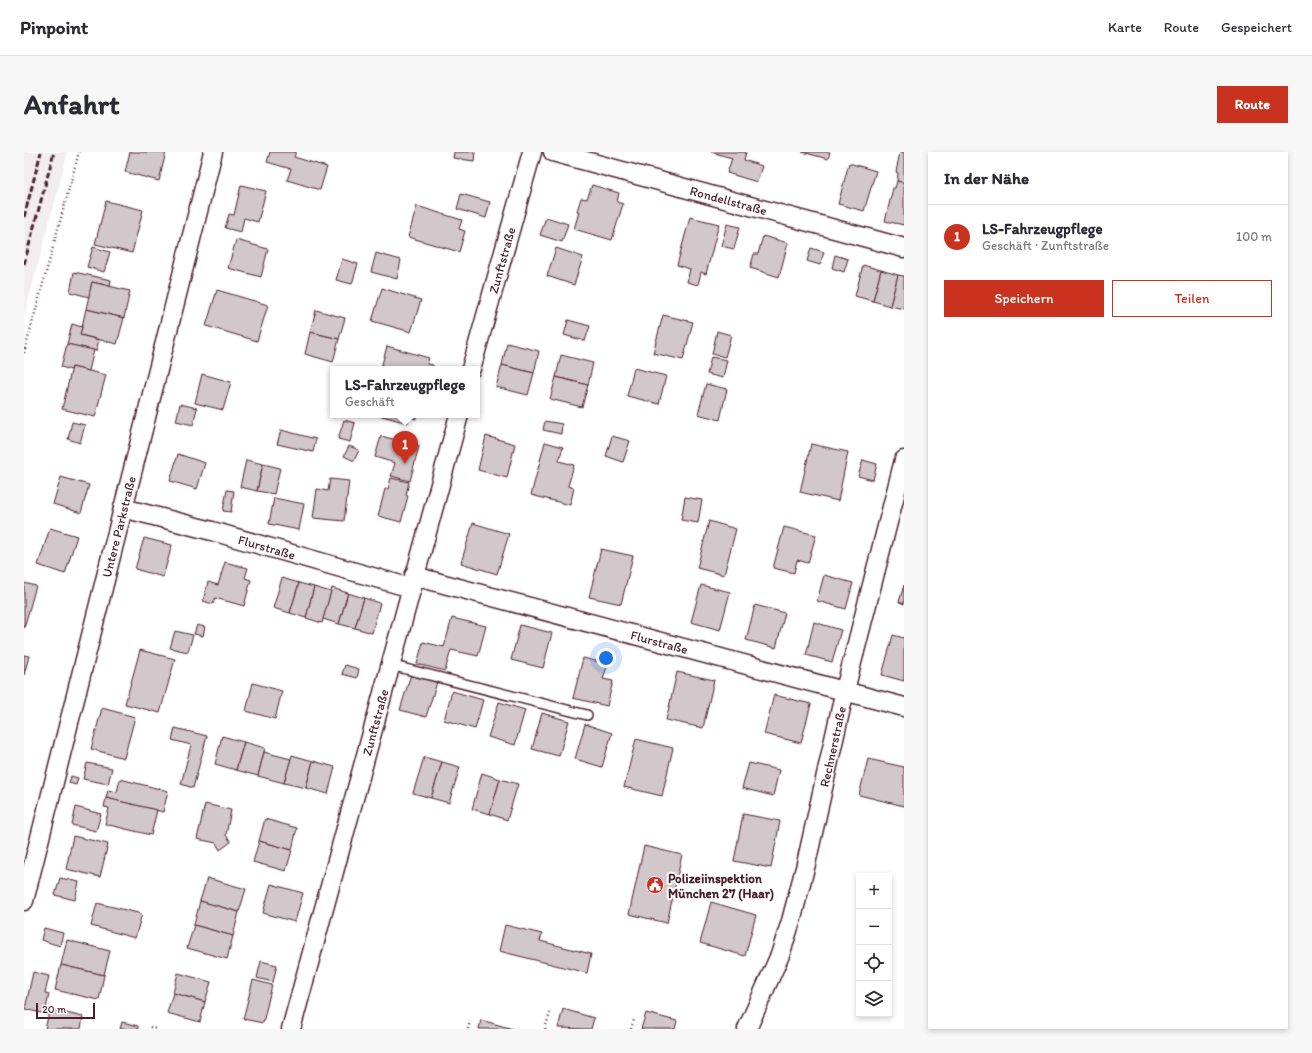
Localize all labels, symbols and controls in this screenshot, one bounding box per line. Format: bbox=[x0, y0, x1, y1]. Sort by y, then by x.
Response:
text: Pinpoint bbox=[20, 16, 88, 39]
text: Karte bbox=[1108, 19, 1142, 36]
text: Route bbox=[1164, 19, 1199, 36]
text: Gespeichert bbox=[1221, 19, 1292, 36]
button: Route bbox=[1217, 86, 1288, 123]
text: Anfahrt bbox=[24, 87, 119, 121]
text: In der Nähe bbox=[944, 168, 1029, 188]
street label: Rondellstraße bbox=[688, 183, 769, 218]
text: LS-Fahrzeugpflege bbox=[982, 220, 1103, 238]
street label: Zunftstraße bbox=[486, 226, 518, 295]
text: 1 bbox=[954, 229, 960, 244]
text: 100 m bbox=[1236, 229, 1272, 244]
text: Geschäft · Zunftstraße bbox=[982, 238, 1109, 253]
button: Speichern bbox=[944, 280, 1104, 317]
button: Teilen bbox=[1112, 280, 1272, 317]
popup bbox=[330, 366, 480, 418]
text: LS-Fahrzeugpflege bbox=[345, 376, 465, 394]
text: Geschäft bbox=[345, 394, 395, 409]
pin: 1 bbox=[392, 431, 418, 464]
street label: Untere Parkstraße bbox=[99, 475, 139, 579]
street label: Flurstraße bbox=[236, 532, 297, 563]
street label: Flurstraße bbox=[629, 627, 690, 657]
your location bbox=[596, 648, 616, 668]
street label: Zunftstraße bbox=[359, 688, 392, 757]
street label: Rechnerstraße bbox=[816, 705, 849, 789]
place label: Polizeiinspektion München 27 (Haar) bbox=[668, 871, 774, 902]
map controls bbox=[856, 873, 892, 1017]
button: + bbox=[856, 873, 892, 909]
public building icon: Polizeiinspektion München 27 (Haar) bbox=[645, 875, 665, 895]
button: − bbox=[856, 909, 892, 945]
button: locate bbox=[856, 945, 892, 981]
button: layers bbox=[856, 981, 892, 1017]
scale bar bbox=[36, 1001, 95, 1020]
text: 20 m bbox=[42, 1003, 66, 1016]

